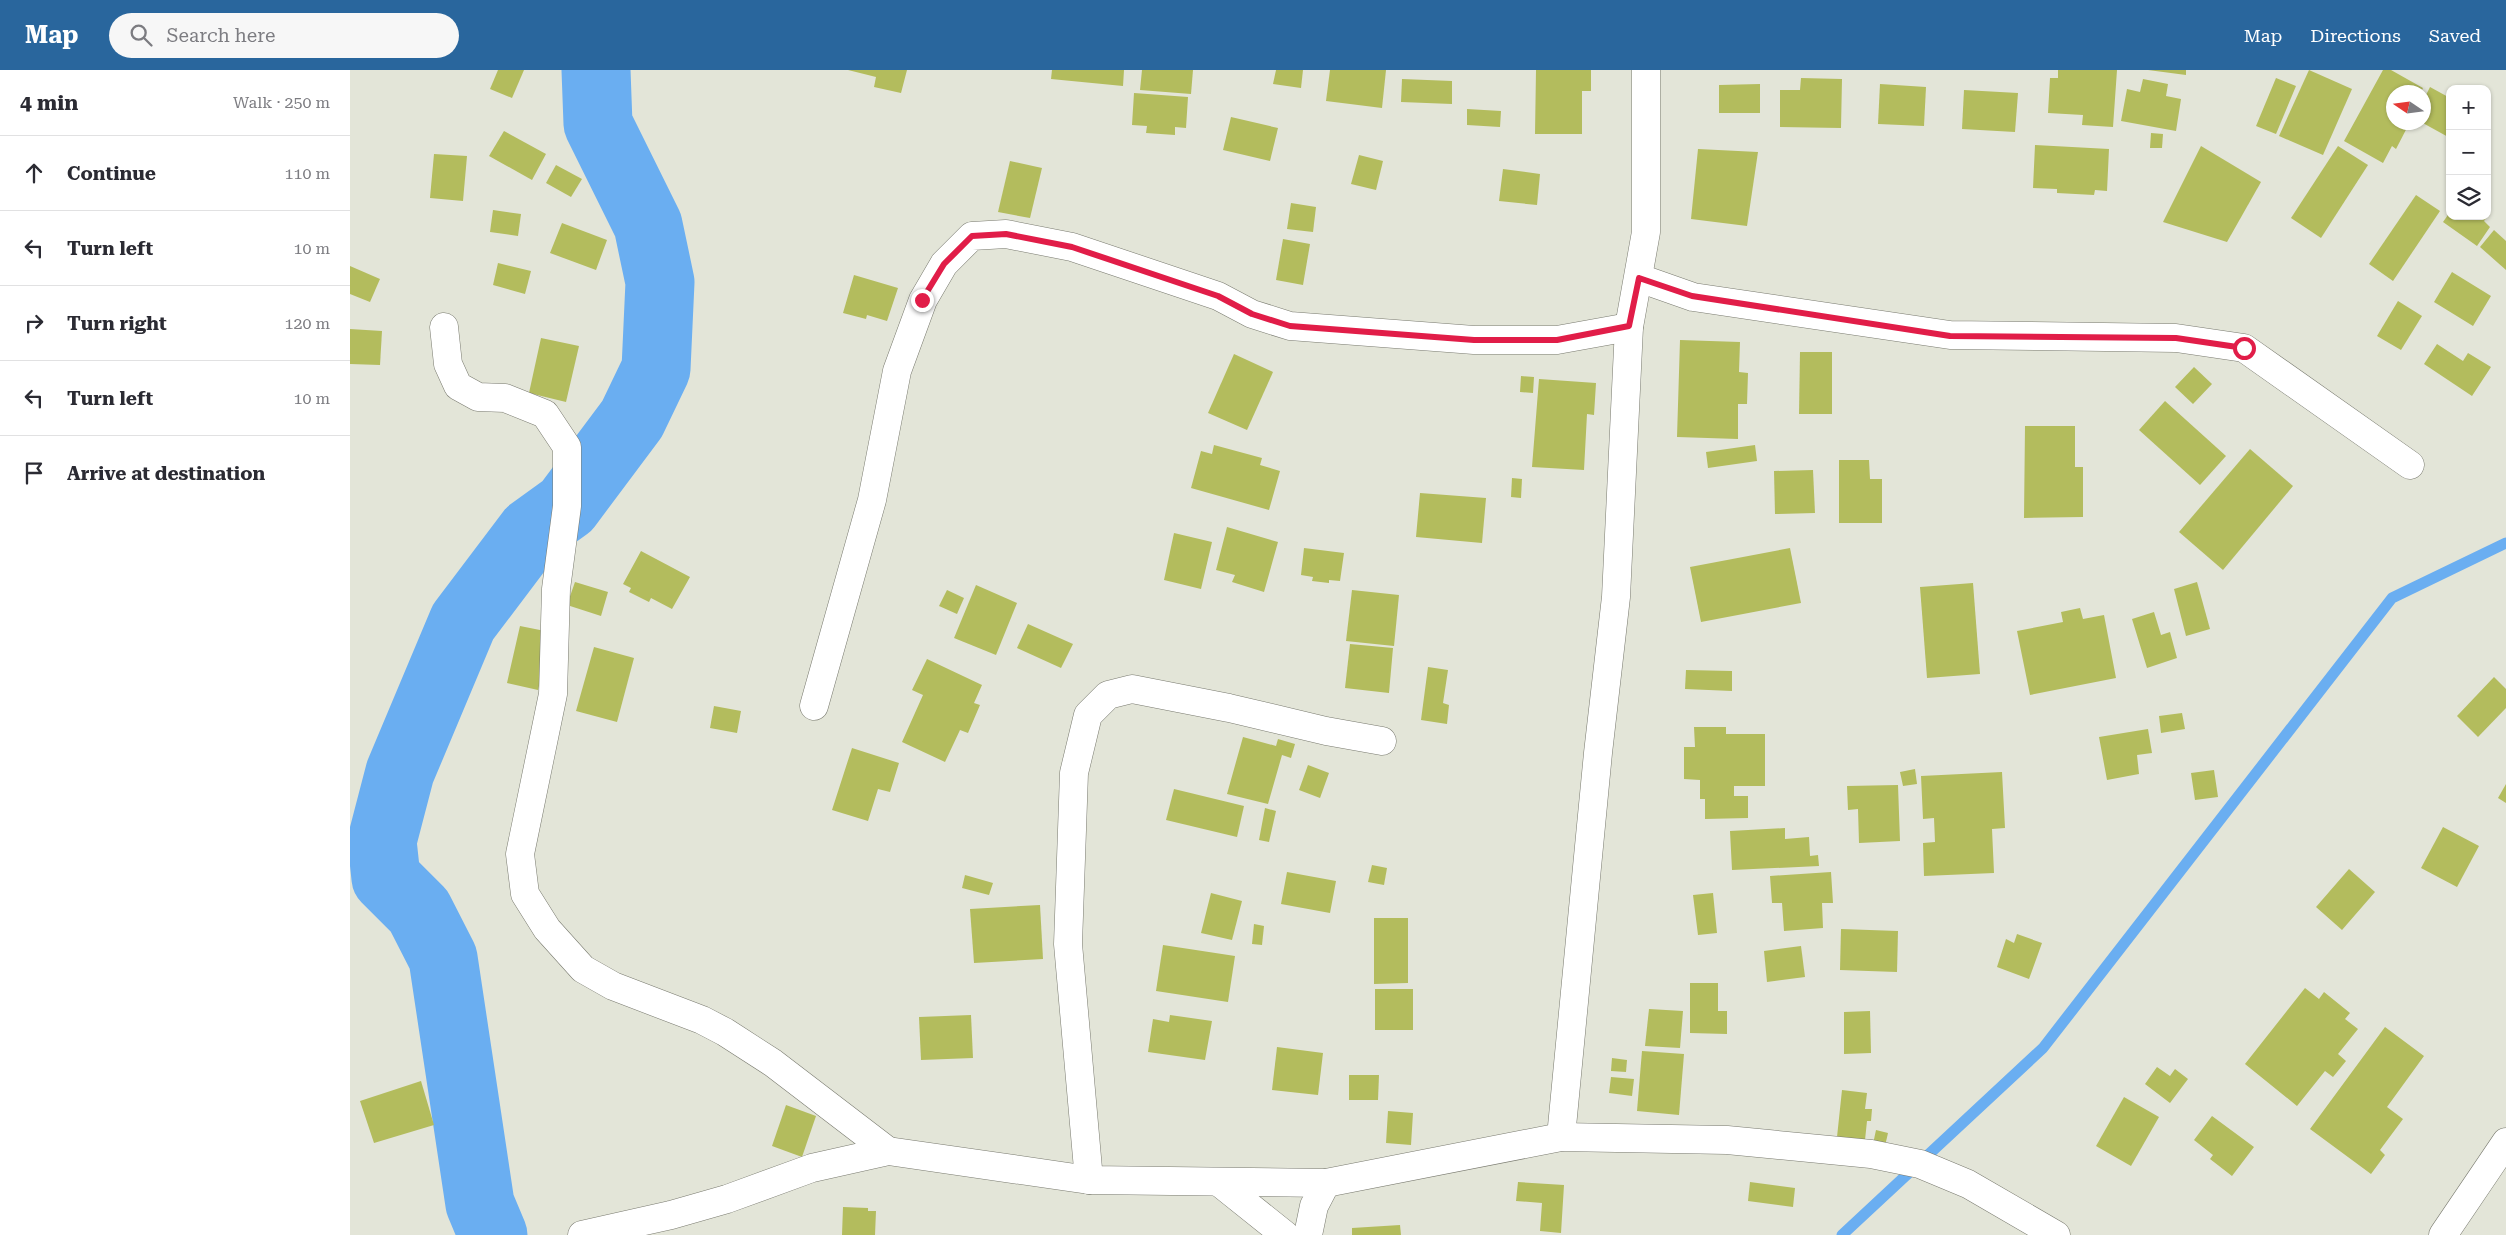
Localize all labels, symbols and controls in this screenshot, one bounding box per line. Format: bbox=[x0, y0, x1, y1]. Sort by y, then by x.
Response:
search box bbox=[109, 13, 459, 58]
text: Map bbox=[25, 21, 79, 49]
icon: search bbox=[127, 21, 155, 49]
text: Search here bbox=[167, 24, 275, 47]
text: Map bbox=[2244, 25, 2282, 46]
text: Directions bbox=[2310, 25, 2401, 46]
text: Saved bbox=[2429, 25, 2481, 46]
north arrow bbox=[2386, 85, 2431, 130]
map controls bbox=[2446, 85, 2491, 220]
button: + bbox=[2446, 85, 2491, 130]
text: 4 min bbox=[20, 91, 78, 115]
text: Walk · 250 m bbox=[233, 93, 330, 112]
button: − bbox=[2446, 130, 2491, 175]
icon: ahead bbox=[20, 159, 48, 187]
text: Continue bbox=[67, 162, 156, 185]
text: 110 m bbox=[284, 164, 330, 183]
button: layers bbox=[2446, 175, 2491, 220]
icon: left bbox=[20, 234, 48, 262]
text: Turn left bbox=[67, 237, 153, 260]
text: 10 m bbox=[293, 239, 330, 258]
route end bbox=[911, 289, 934, 312]
icon: right bbox=[20, 309, 48, 337]
text: Turn right bbox=[67, 312, 167, 335]
text: 120 m bbox=[284, 314, 330, 333]
route start bbox=[2233, 337, 2256, 360]
icon: left bbox=[20, 384, 48, 412]
text: Turn left bbox=[67, 387, 153, 410]
text: 10 m bbox=[293, 389, 330, 408]
icon: arrive bbox=[20, 459, 48, 487]
text: Arrive at destination bbox=[67, 462, 265, 485]

